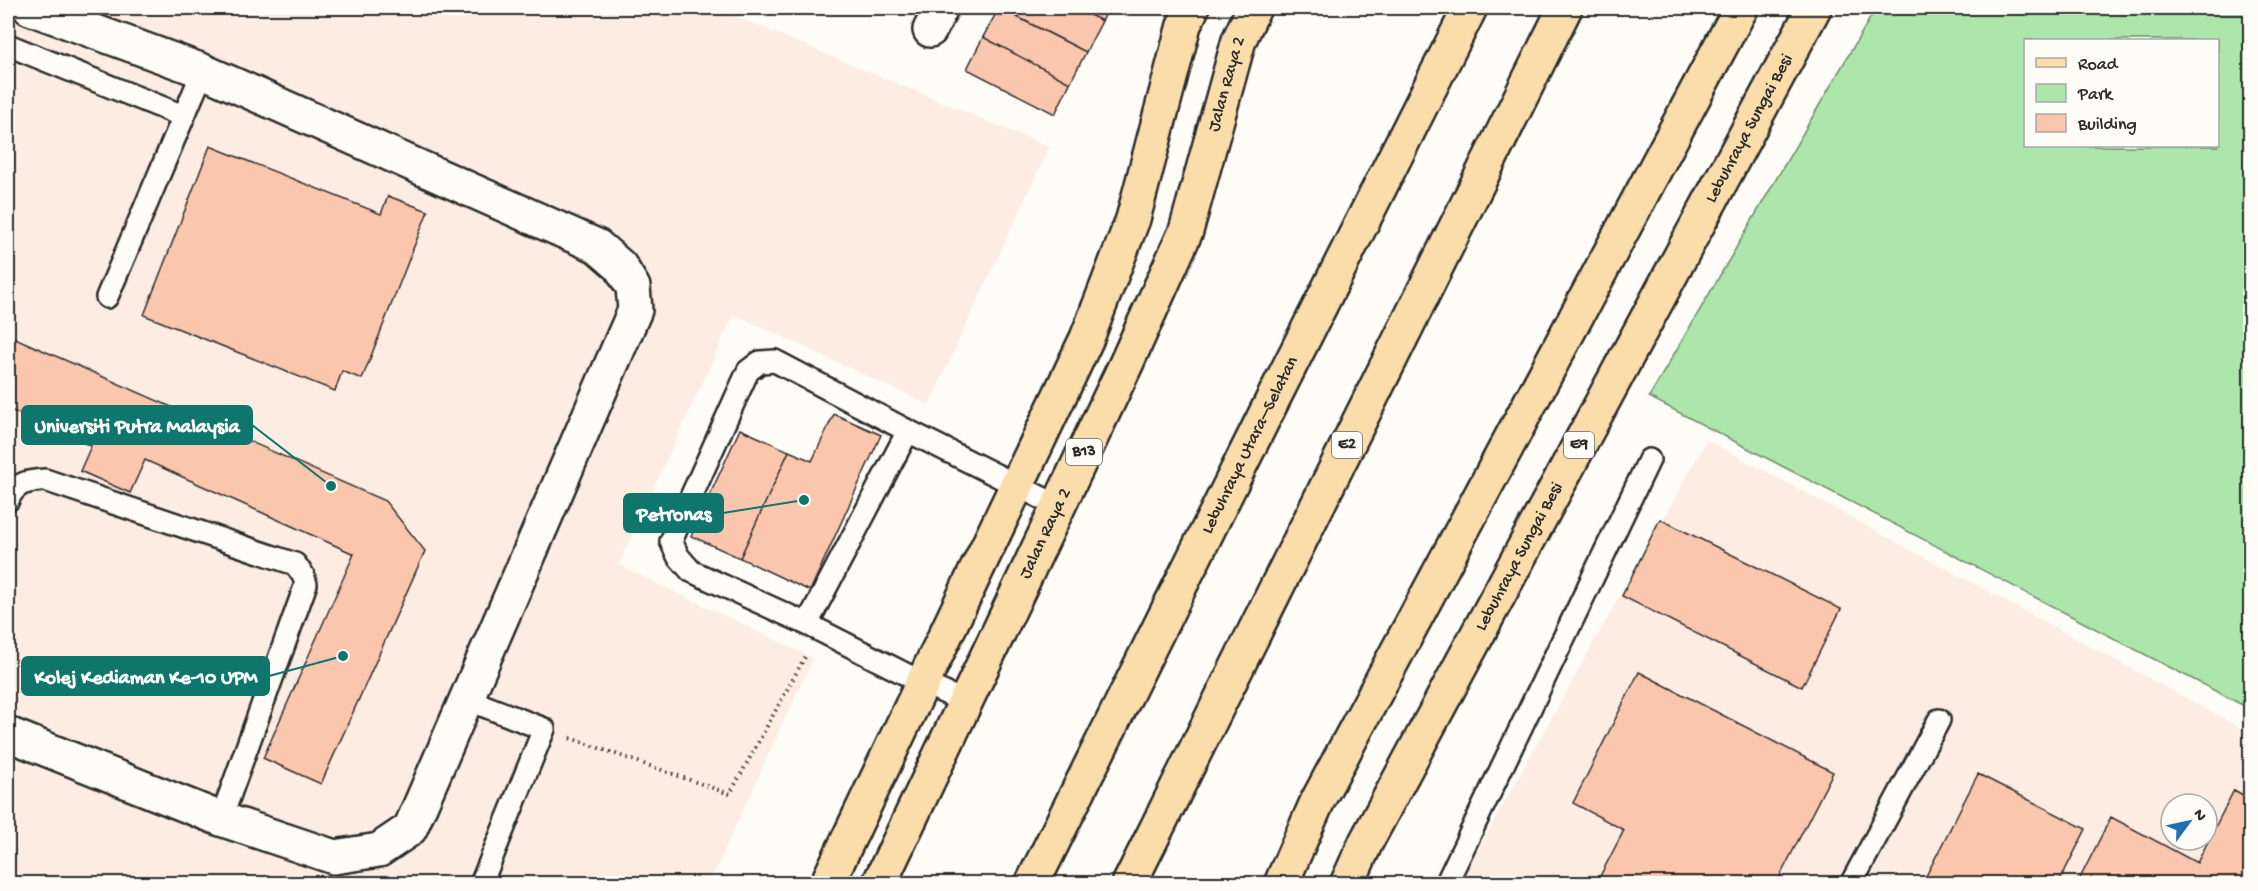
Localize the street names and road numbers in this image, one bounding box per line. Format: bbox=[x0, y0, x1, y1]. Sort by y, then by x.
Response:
street label: Jalan Raya 2 bbox=[1204, 34, 1250, 134]
street label: Lebuhraya Sungai Besi bbox=[1701, 50, 1798, 207]
street label: Lebuhraya Utara–Selatan bbox=[1197, 353, 1303, 537]
road number: E2 bbox=[1332, 432, 1362, 458]
road number: E9 bbox=[1564, 432, 1594, 458]
road number: B13 bbox=[1066, 439, 1102, 465]
street label: Lebuhraya Sungai Besi bbox=[1471, 479, 1568, 635]
street label: Jalan Raya 2 bbox=[1015, 485, 1076, 582]

